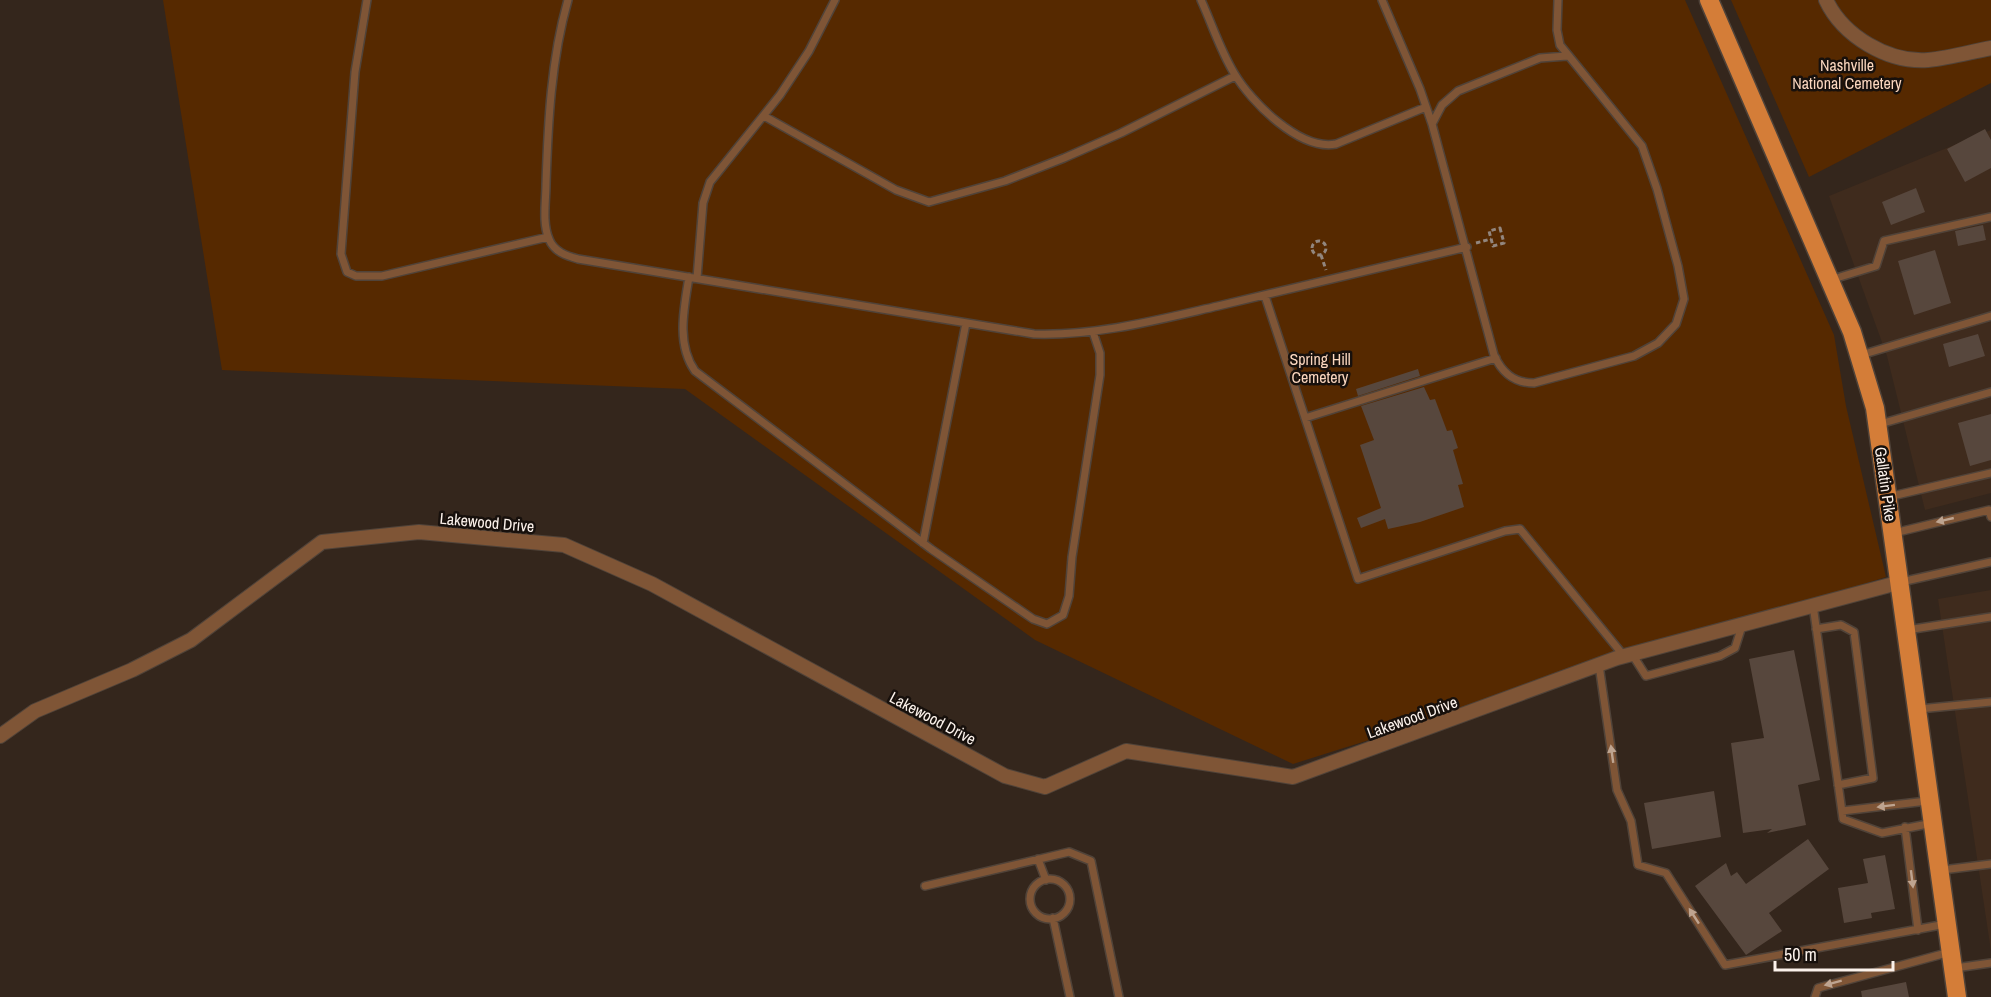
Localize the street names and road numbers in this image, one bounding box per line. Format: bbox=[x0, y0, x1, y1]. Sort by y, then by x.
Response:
street label: Gallatin Pike bbox=[1870, 445, 1902, 523]
street label: Lakewood Drive bbox=[439, 507, 535, 537]
street label: Lakewood Drive bbox=[886, 686, 980, 750]
street label: Lakewood Drive bbox=[1364, 690, 1460, 744]

